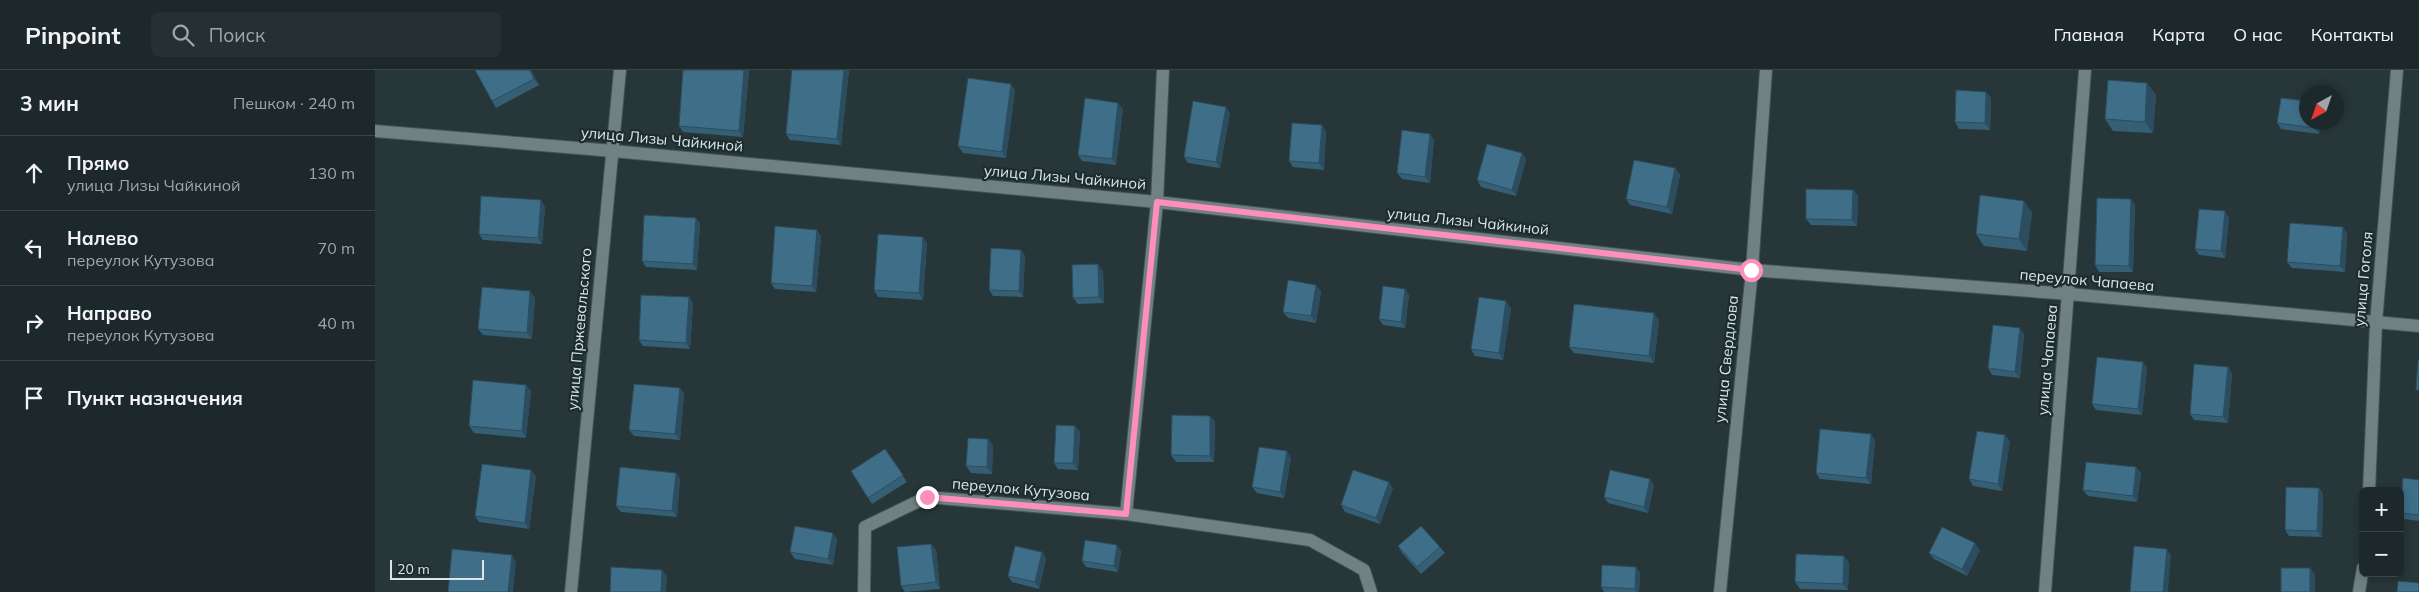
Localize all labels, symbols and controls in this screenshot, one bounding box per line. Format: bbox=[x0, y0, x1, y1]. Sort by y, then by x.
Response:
search box bbox=[151, 12, 501, 57]
text: Pinpoint bbox=[25, 20, 121, 50]
icon: search bbox=[169, 21, 197, 49]
text: Поиск bbox=[209, 23, 265, 47]
text: Главная bbox=[2054, 23, 2124, 46]
text: Карта bbox=[2152, 23, 2205, 46]
text: О нас bbox=[2233, 23, 2283, 46]
text: Контакты bbox=[2311, 23, 2394, 46]
north arrow bbox=[2299, 85, 2344, 130]
text: 3 мин bbox=[20, 90, 79, 116]
text: Пешком · 240 m bbox=[233, 93, 355, 113]
street label: улица Лизы Чайкиной bbox=[580, 122, 744, 156]
text: Прямо bbox=[67, 151, 129, 175]
icon: ahead bbox=[20, 159, 48, 187]
street label: улица Лизы Чайкиной bbox=[983, 160, 1147, 194]
text: 130 m bbox=[308, 163, 355, 183]
text: улица Лизы Чайкиной bbox=[67, 175, 241, 195]
street label: улица Лизы Чайкиной bbox=[1386, 203, 1550, 239]
text: Налево bbox=[67, 226, 139, 250]
street label: улица Гоголя bbox=[2349, 231, 2377, 327]
icon: left bbox=[20, 234, 48, 262]
text: 70 m bbox=[318, 238, 355, 258]
street label: улица Пржевальского bbox=[562, 247, 596, 411]
text: переулок Кутузова bbox=[67, 250, 214, 270]
route start bbox=[1740, 259, 1763, 282]
street label: переулок Чапаева bbox=[2019, 265, 2155, 295]
street label: улица Свердлова bbox=[1710, 294, 1742, 424]
text: Направо bbox=[67, 301, 152, 325]
street label: улица Чапаева bbox=[2033, 304, 2061, 416]
icon: right bbox=[20, 309, 48, 337]
text: 40 m bbox=[318, 313, 355, 333]
text: переулок Кутузова bbox=[67, 325, 214, 345]
icon: arrive bbox=[20, 384, 48, 412]
text: Пункт назначения bbox=[67, 386, 243, 410]
street label: переулок Кутузова bbox=[951, 474, 1091, 504]
route end bbox=[916, 486, 939, 509]
map controls bbox=[2359, 487, 2404, 577]
button: + bbox=[2359, 487, 2404, 532]
button: − bbox=[2359, 532, 2404, 577]
scale bar bbox=[390, 557, 484, 580]
text: 20 m bbox=[397, 560, 430, 578]

